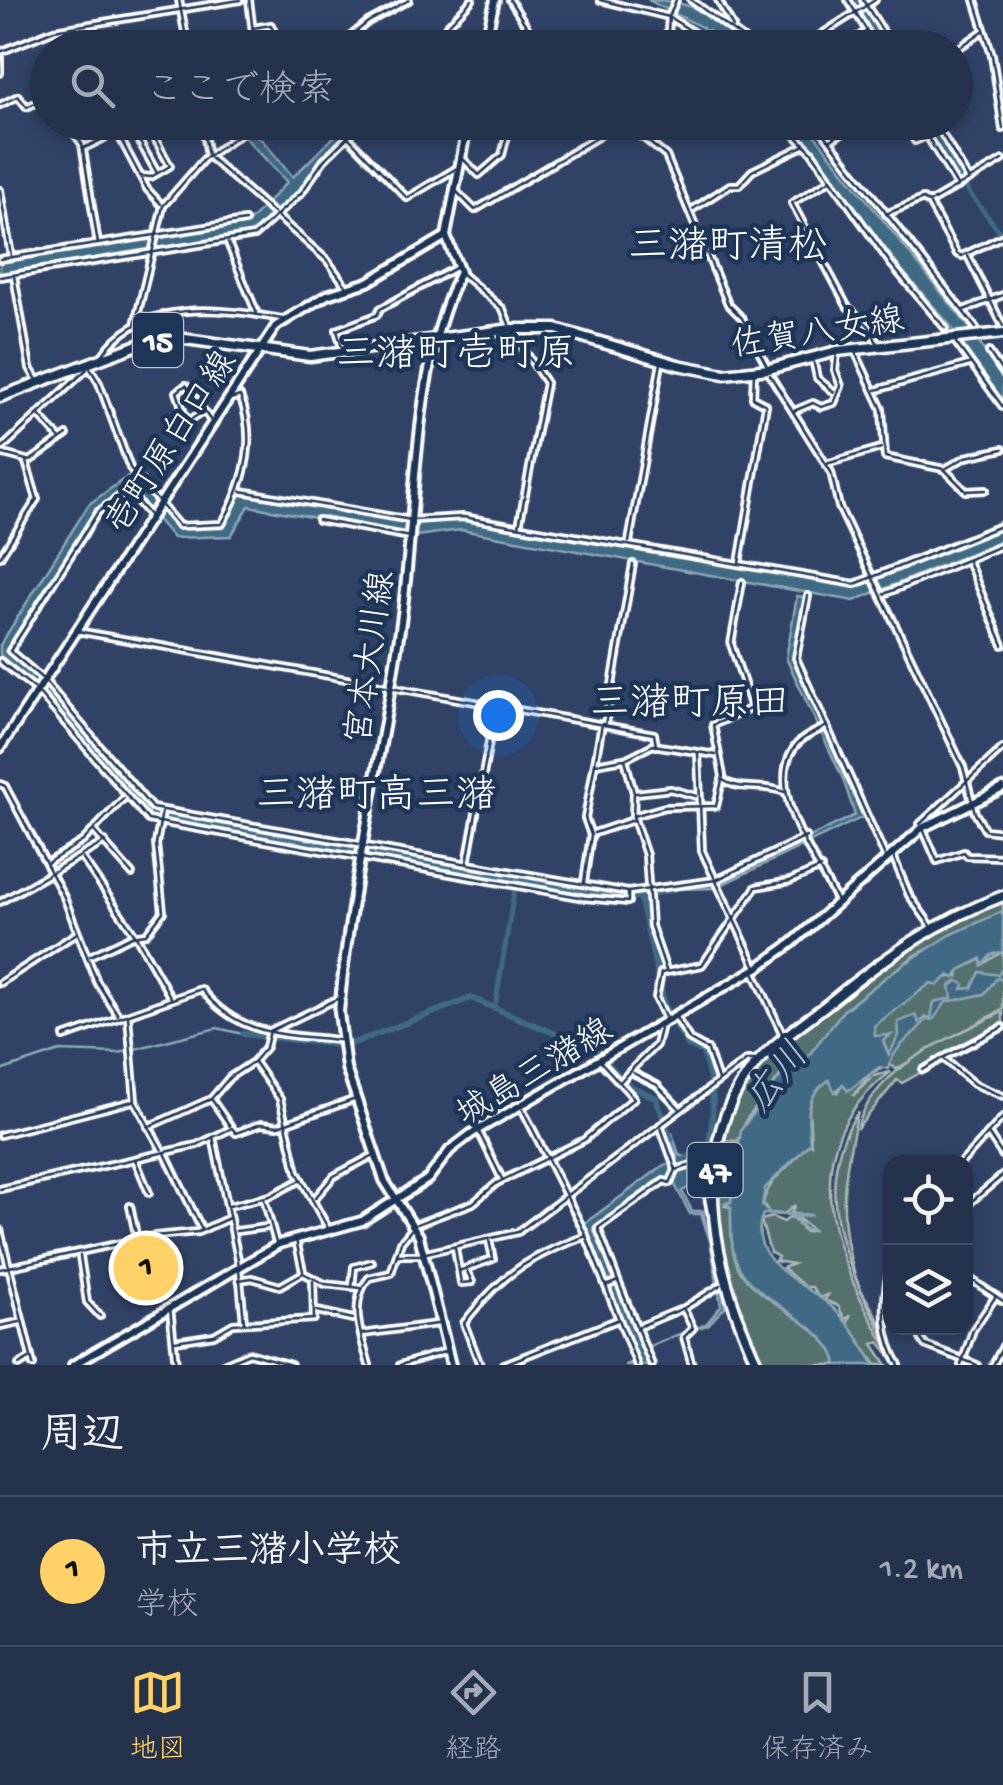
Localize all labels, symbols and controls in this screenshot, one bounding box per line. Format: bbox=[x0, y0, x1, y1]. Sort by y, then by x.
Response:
search box bbox=[30, 30, 973, 140]
icon: search bbox=[65, 58, 120, 113]
text: ここで検索 bbox=[145, 71, 335, 115]
district label: 三潴町清松 bbox=[628, 224, 828, 273]
street label: 佐賀八女線 bbox=[728, 300, 907, 369]
road number: 15 bbox=[133, 313, 183, 367]
district label: 三潴町壱町原 bbox=[336, 332, 576, 381]
street label: 壱町原白口線 bbox=[98, 344, 248, 543]
street label: 宮本大川線 bbox=[339, 568, 406, 747]
district label: 三潴町原田 bbox=[590, 682, 790, 730]
your location bbox=[473, 690, 524, 741]
district label: 三潴町高三潴 bbox=[256, 773, 496, 822]
street label: 城島三潴線 bbox=[449, 1010, 621, 1137]
water label: 広川 bbox=[737, 1035, 820, 1123]
road number: 47 bbox=[688, 1143, 742, 1197]
map controls bbox=[883, 1155, 973, 1335]
button: locate bbox=[883, 1155, 973, 1245]
pin: 1 bbox=[114, 1230, 178, 1306]
button: layers bbox=[883, 1245, 973, 1335]
text: 周辺 bbox=[40, 1414, 124, 1463]
text: 市立三潴小学校 bbox=[135, 1532, 401, 1576]
text: 1 bbox=[66, 1552, 79, 1590]
text: 1.2 km bbox=[880, 1552, 963, 1590]
text: 学校 bbox=[135, 1588, 199, 1626]
tab: 地図 bbox=[130, 1665, 186, 1768]
tab: 経路 bbox=[445, 1665, 501, 1768]
tab: 保存済み bbox=[761, 1665, 873, 1768]

